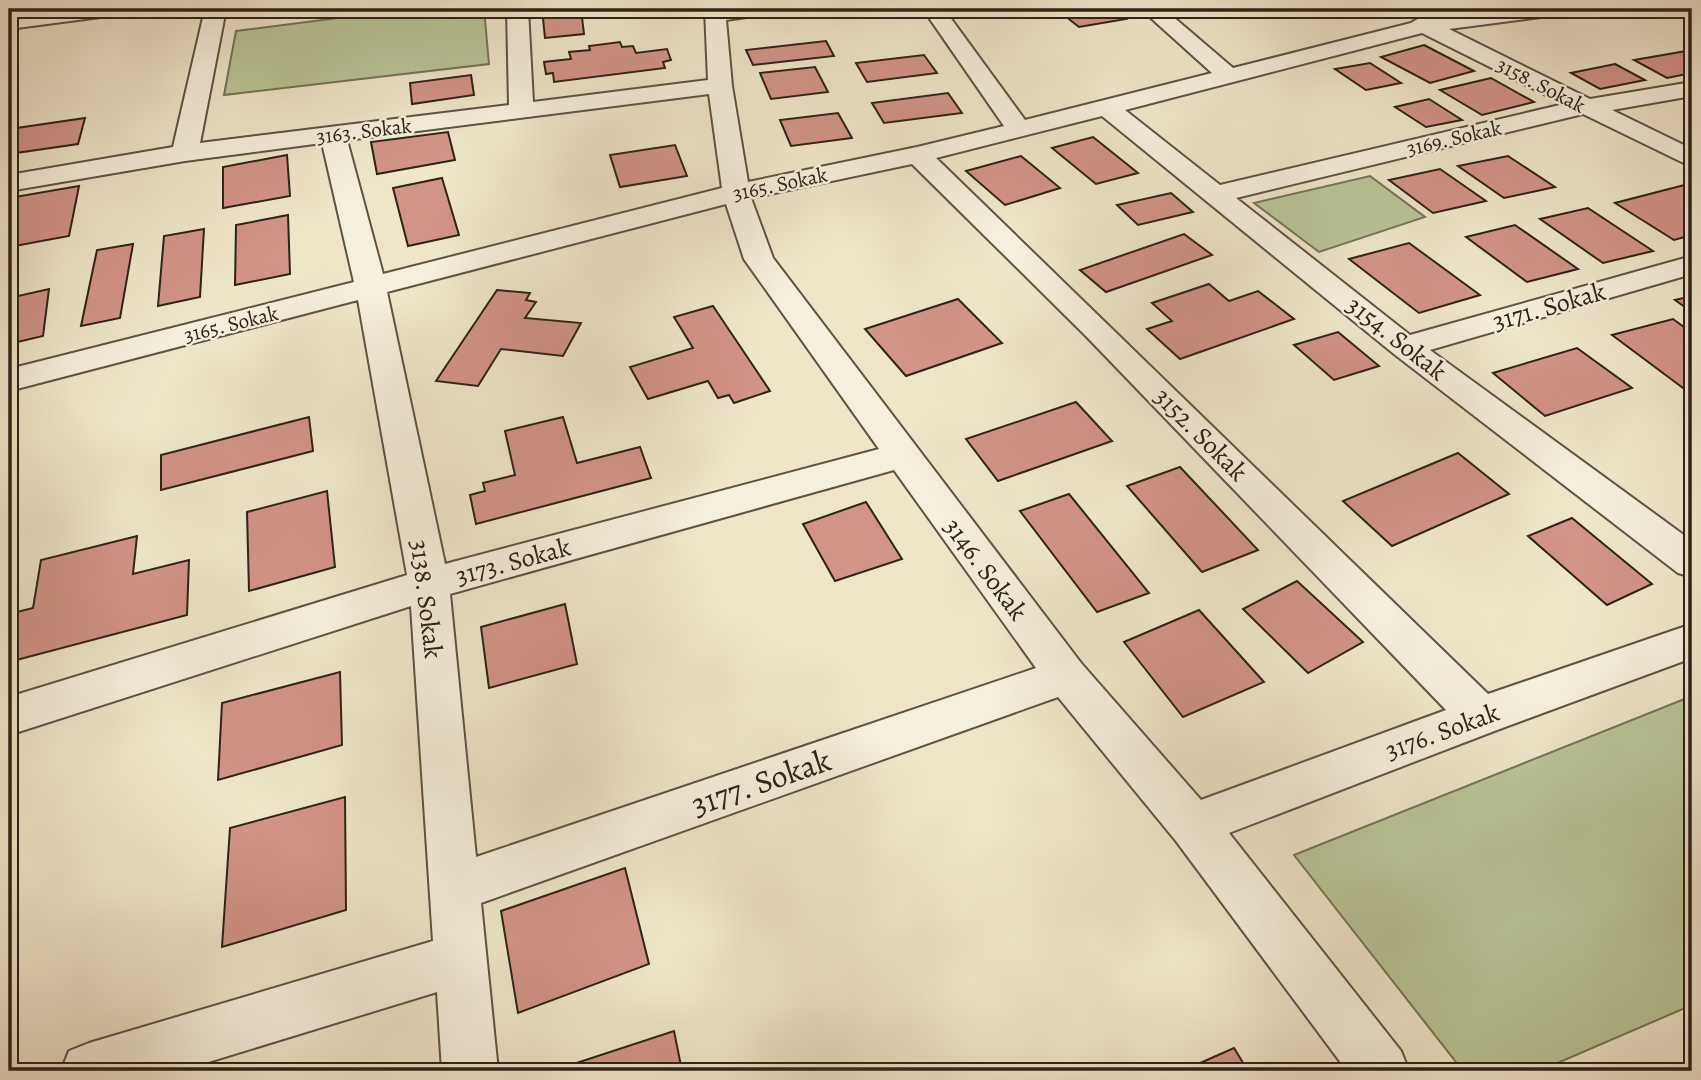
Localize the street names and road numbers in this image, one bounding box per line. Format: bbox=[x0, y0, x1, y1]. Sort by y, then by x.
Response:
street label: 3158. Sokak bbox=[1492, 51, 1591, 120]
street label: 3163. Sokak bbox=[315, 111, 414, 151]
street label: 3169. Sokak bbox=[1404, 113, 1505, 163]
street label: 3165. Sokak bbox=[730, 160, 831, 208]
street label: 3171. Sokak bbox=[1489, 274, 1610, 339]
street label: 3154. Sokak bbox=[1339, 288, 1454, 389]
street label: 3165. Sokak bbox=[181, 299, 282, 349]
street label: 3152. Sokak bbox=[1146, 380, 1255, 489]
street label: 3146. Sokak bbox=[936, 511, 1036, 628]
street label: 3173. Sokak bbox=[452, 529, 575, 594]
street label: 3138. Sokak bbox=[402, 538, 451, 660]
street label: 3176. Sokak bbox=[1380, 695, 1504, 768]
street label: 3177. Sokak bbox=[685, 738, 837, 826]

